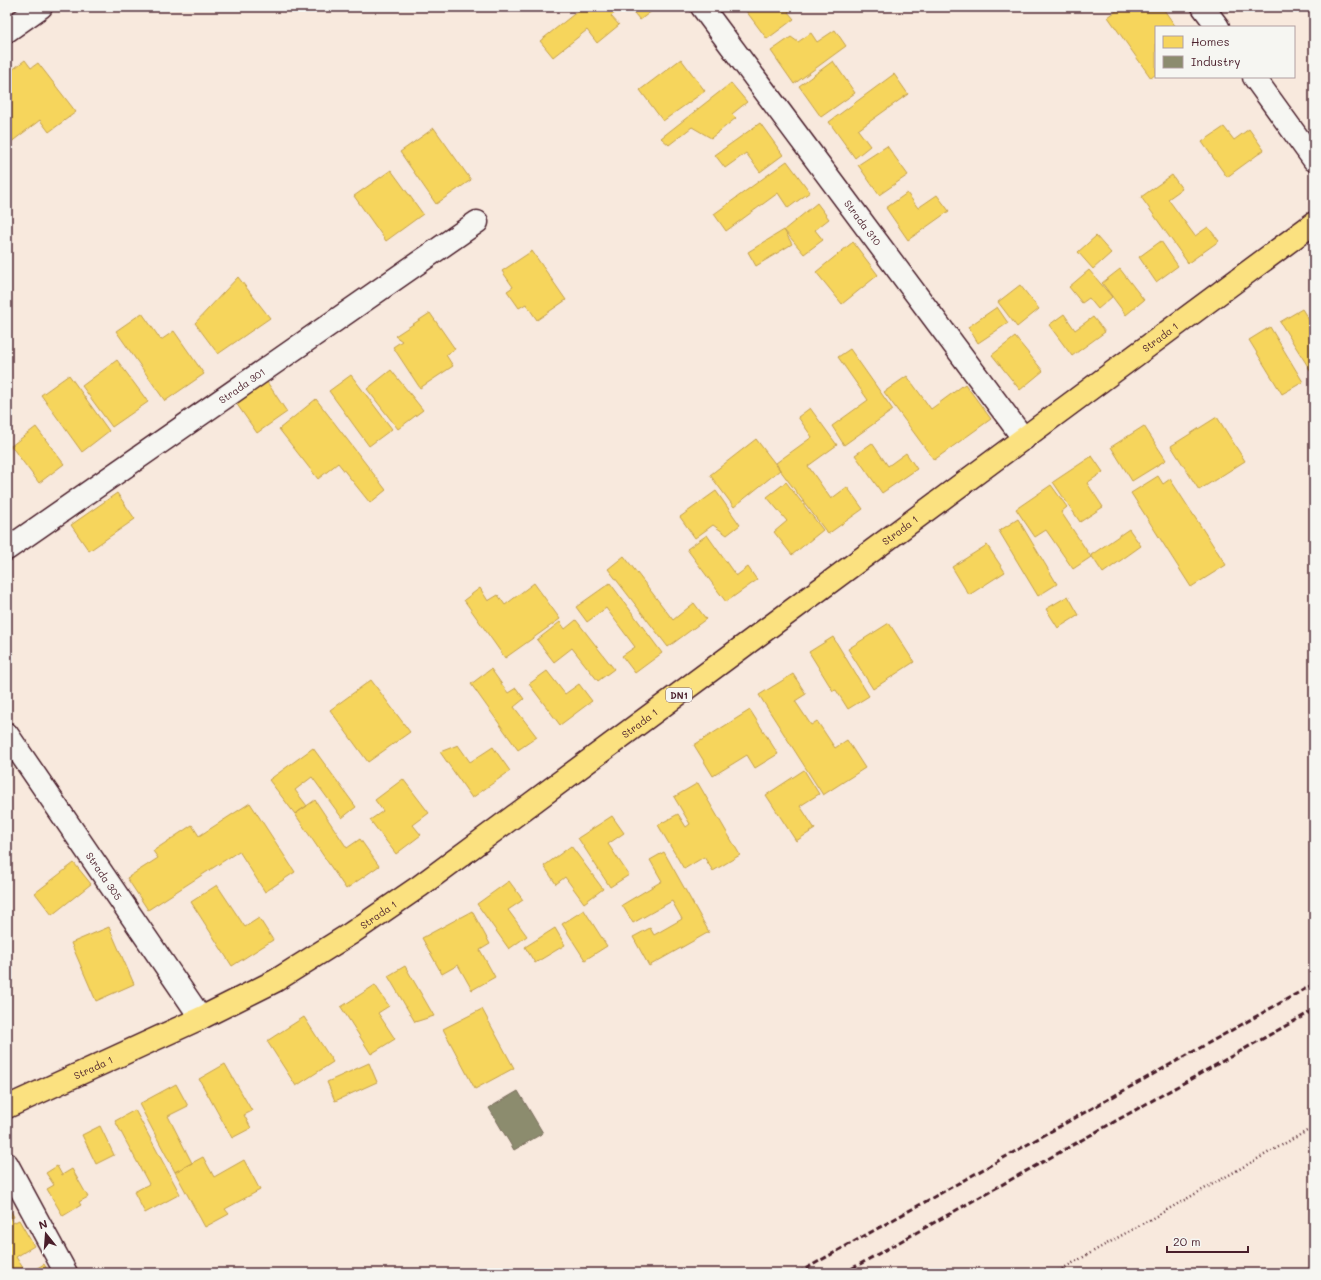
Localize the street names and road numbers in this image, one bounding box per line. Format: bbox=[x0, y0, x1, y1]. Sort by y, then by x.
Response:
street label: Strada 310 bbox=[841, 197, 884, 248]
street label: Strada 1 bbox=[1139, 319, 1181, 355]
street label: Strada 301 bbox=[216, 365, 268, 407]
street label: Strada 1 bbox=[879, 512, 921, 548]
road number: DN1 bbox=[666, 688, 692, 702]
street label: Strada 1 bbox=[619, 705, 660, 741]
street label: Strada 305 bbox=[83, 849, 125, 903]
street label: Strada 1 bbox=[357, 897, 399, 932]
street label: Strada 1 bbox=[72, 1052, 115, 1082]

